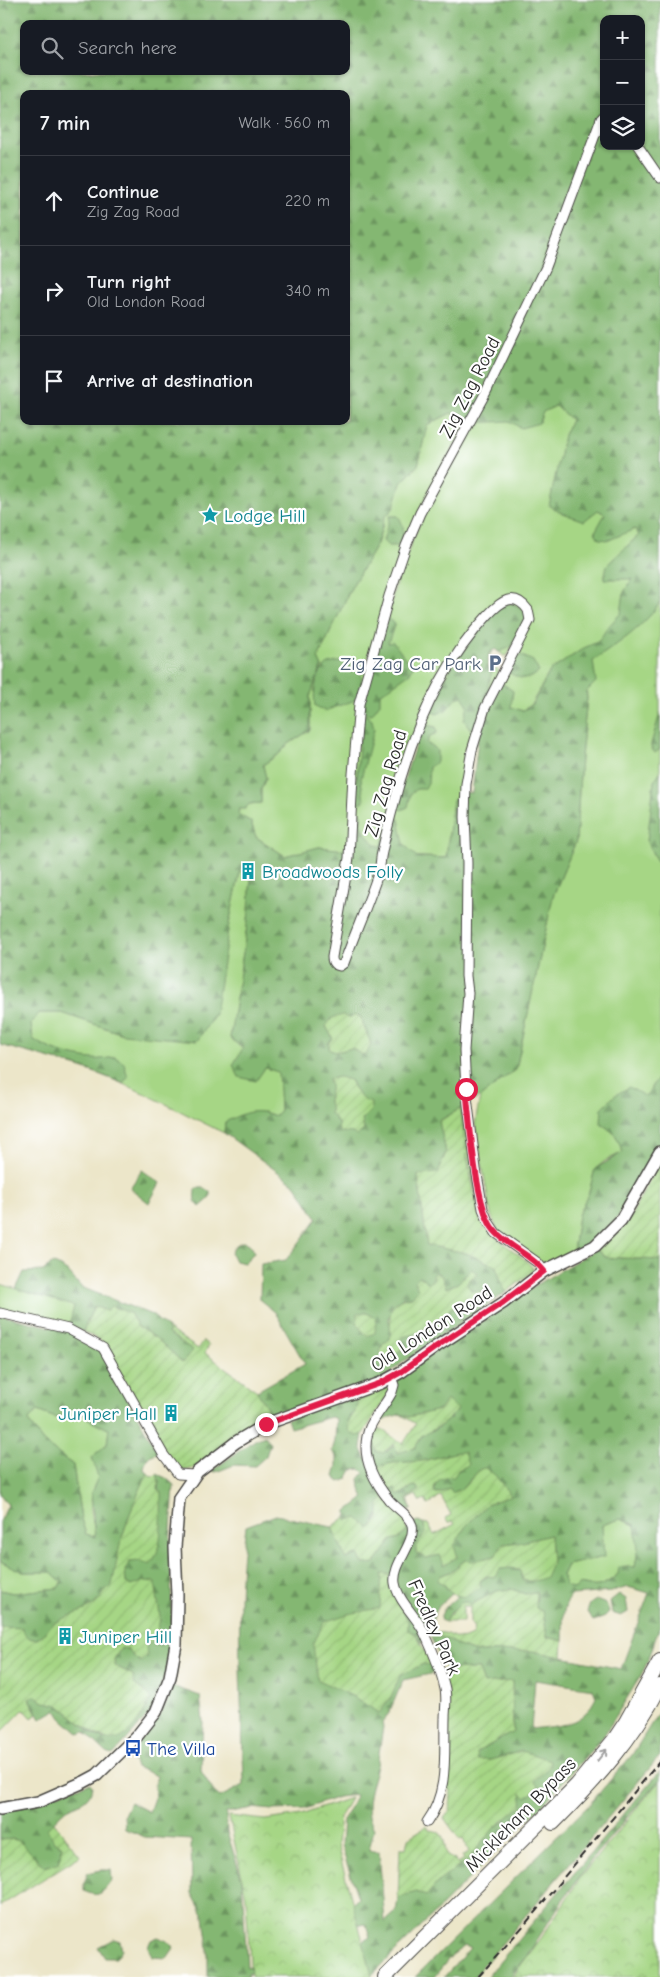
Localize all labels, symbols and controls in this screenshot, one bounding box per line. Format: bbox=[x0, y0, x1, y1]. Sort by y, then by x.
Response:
map controls bbox=[600, 15, 645, 150]
button: + bbox=[600, 15, 645, 60]
search box bbox=[20, 20, 350, 75]
icon: search bbox=[38, 34, 66, 62]
text: Search here bbox=[78, 37, 177, 59]
button: − bbox=[600, 60, 645, 105]
button: layers bbox=[600, 105, 645, 150]
text: 7 min bbox=[40, 111, 90, 135]
text: Walk · 560 m bbox=[239, 114, 330, 132]
text: Continue bbox=[87, 181, 159, 203]
icon: ahead bbox=[40, 187, 68, 215]
text: 220 m bbox=[285, 192, 330, 210]
text: Zig Zag Road bbox=[87, 203, 180, 221]
text: Turn right bbox=[87, 271, 171, 293]
icon: right bbox=[40, 277, 68, 305]
text: 340 m bbox=[286, 282, 330, 300]
text: Old London Road bbox=[87, 293, 205, 311]
street label: Zig Zag Road bbox=[435, 333, 505, 441]
icon: arrive bbox=[40, 367, 68, 395]
text: Arrive at destination bbox=[87, 370, 253, 392]
place icon: Lodge Hill bbox=[200, 505, 220, 525]
place label: Lodge Hill bbox=[224, 505, 306, 527]
place label: Zig Zag Car Park bbox=[340, 653, 482, 675]
parking icon: Zig Zag Car Park bbox=[485, 653, 505, 673]
street label: Zig Zag Road bbox=[360, 727, 412, 839]
building icon: Broadwoods Folly bbox=[238, 861, 258, 881]
place label: Broadwoods Folly bbox=[262, 861, 404, 883]
route start bbox=[455, 1078, 478, 1101]
street label: Old London Road bbox=[367, 1281, 496, 1376]
place label: Juniper Hall bbox=[58, 1403, 157, 1425]
building icon: Juniper Hall bbox=[161, 1403, 181, 1423]
route end bbox=[255, 1413, 278, 1436]
street label: Fredley Park bbox=[403, 1576, 465, 1679]
building icon: Juniper Hill bbox=[55, 1626, 75, 1646]
place label: Juniper Hill bbox=[79, 1626, 172, 1648]
bus stop icon: The Villa bbox=[123, 1738, 143, 1758]
place label: The Villa bbox=[147, 1738, 216, 1760]
one-way arrow bbox=[597, 1748, 608, 1761]
street label: Mickleham Bypass bbox=[461, 1753, 581, 1876]

